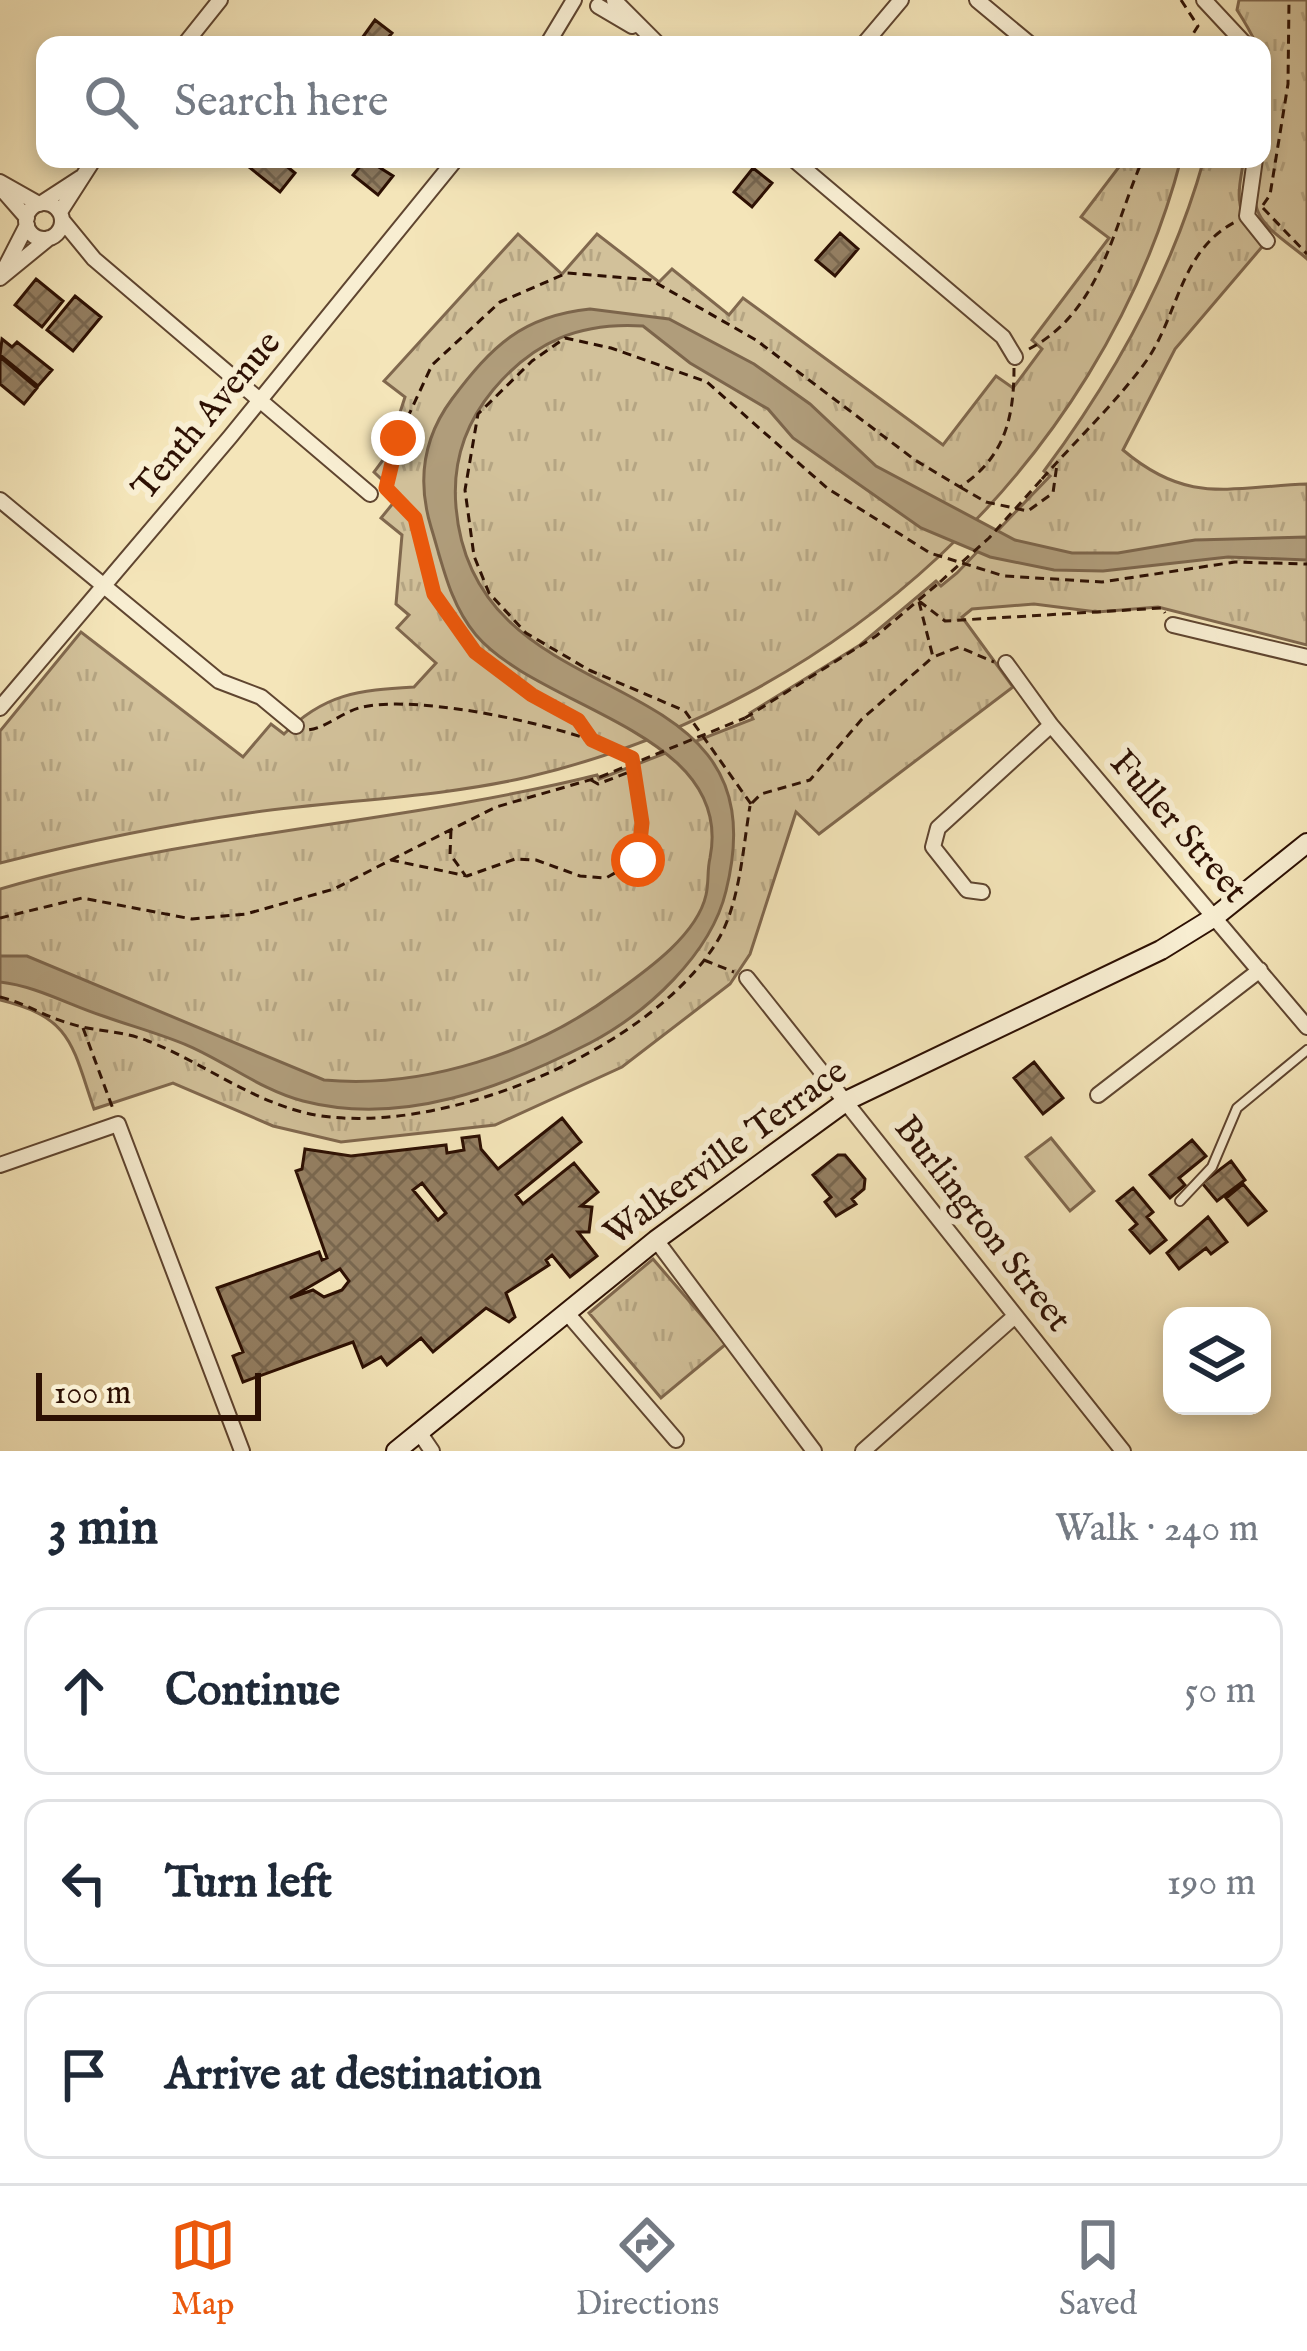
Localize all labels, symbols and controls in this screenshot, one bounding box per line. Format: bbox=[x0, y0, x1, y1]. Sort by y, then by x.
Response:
search box bbox=[36, 36, 1271, 168]
icon: search bbox=[78, 69, 144, 135]
text: Search here bbox=[174, 74, 388, 131]
street label: Tenth Avenue bbox=[123, 322, 291, 510]
route end bbox=[371, 411, 425, 465]
street label: Fuller Street bbox=[1099, 741, 1257, 913]
route start bbox=[611, 833, 665, 887]
street label: Walkerville Terrace bbox=[595, 1049, 857, 1257]
street label: Burlington Street bbox=[883, 1107, 1081, 1341]
map controls bbox=[1163, 1307, 1271, 1415]
button: layers bbox=[1163, 1307, 1271, 1415]
scale bar bbox=[36, 1367, 261, 1420]
text: 100 m bbox=[54, 1373, 131, 1415]
text: 3 min bbox=[48, 1497, 158, 1562]
text: Walk · 240 m bbox=[1055, 1505, 1259, 1554]
icon: ahead bbox=[51, 1658, 117, 1724]
text: Continue bbox=[165, 1663, 340, 1720]
text: 50 m bbox=[1184, 1667, 1256, 1716]
icon: left bbox=[51, 1850, 117, 1916]
text: Turn left bbox=[165, 1855, 332, 1912]
text: 190 m bbox=[1167, 1859, 1256, 1908]
icon: arrive bbox=[51, 2042, 117, 2108]
text: Arrive at destination bbox=[165, 2047, 542, 2104]
tab: Map bbox=[170, 2212, 236, 2326]
tab: Directions bbox=[576, 2212, 719, 2326]
tab: Saved bbox=[1059, 2212, 1137, 2326]

